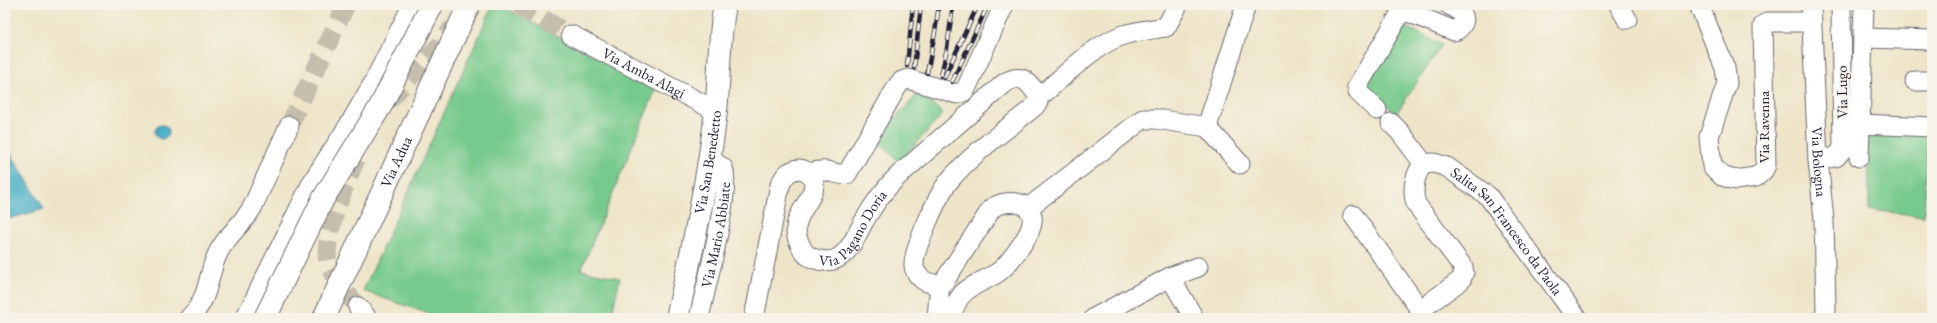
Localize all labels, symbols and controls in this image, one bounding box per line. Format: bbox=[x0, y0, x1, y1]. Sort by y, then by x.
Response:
street label: Via Amba Alagi bbox=[599, 43, 689, 102]
street label: Via Lugo bbox=[1832, 65, 1851, 119]
street label: Via Ravenna bbox=[1754, 91, 1773, 163]
street label: Via San Benedetto bbox=[690, 109, 725, 216]
street label: Via Bologna bbox=[1808, 126, 1832, 198]
street label: Via Adua bbox=[376, 133, 416, 190]
street label: Salita San Francesco da Paola bbox=[1447, 163, 1567, 299]
street label: Via Mario Abbiate bbox=[696, 181, 734, 290]
street label: Via Pagano Doria bbox=[818, 186, 891, 270]

